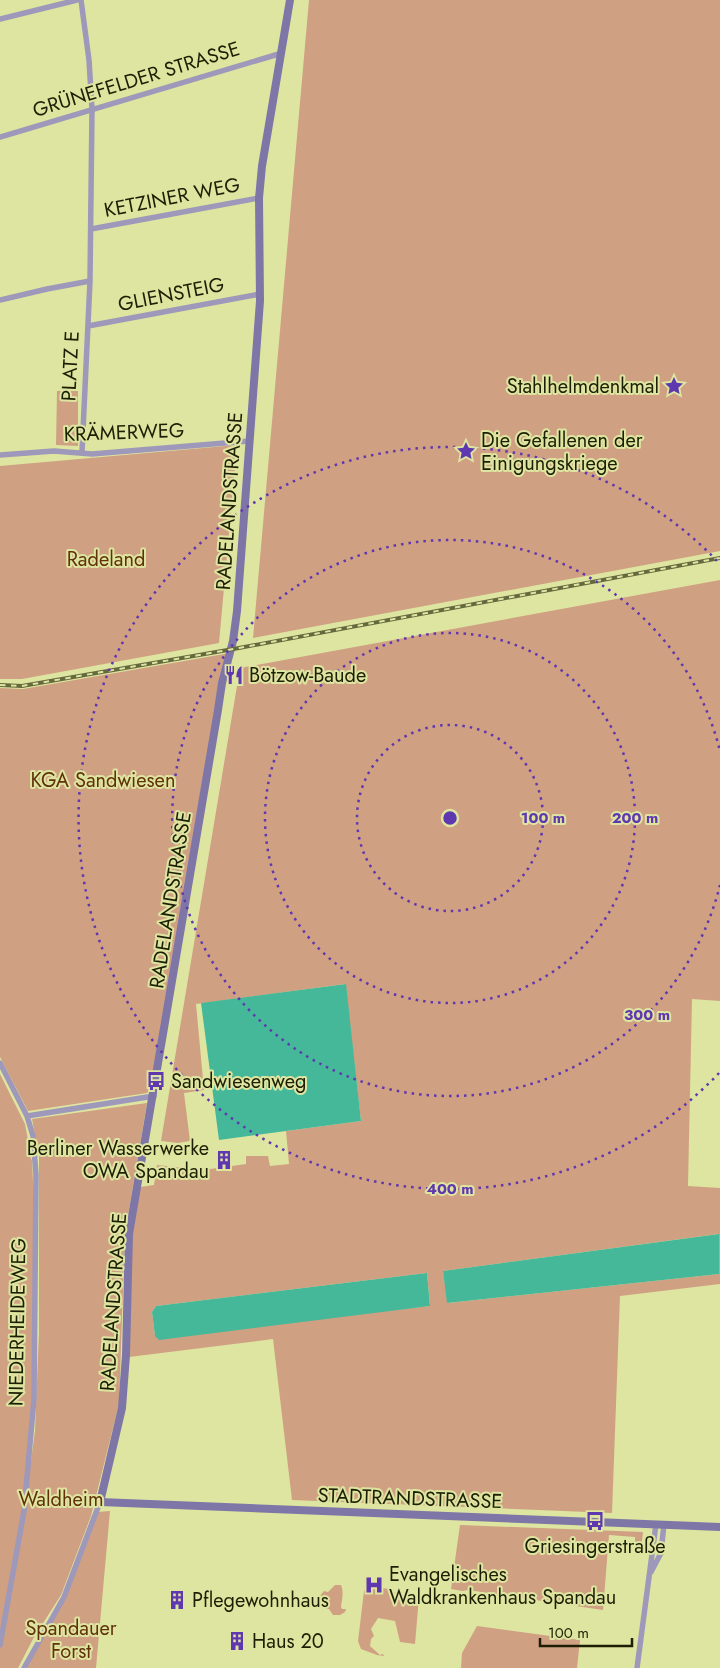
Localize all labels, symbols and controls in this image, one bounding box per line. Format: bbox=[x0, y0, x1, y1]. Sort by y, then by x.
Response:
street label: GRÜNEFELDER STRASSE bbox=[29, 34, 243, 125]
street label: KETZINER WEG bbox=[102, 170, 243, 225]
street label: GLIENSTEIG bbox=[116, 270, 227, 319]
street label: PLATZ E bbox=[54, 330, 87, 402]
place label: Stahlhelmdenkmal bbox=[507, 372, 659, 401]
place icon: Stahlhelmdenkmal bbox=[663, 375, 685, 397]
street label: RADELANDSTRASSE bbox=[209, 411, 250, 591]
street label: KRÄMERWEG bbox=[63, 416, 185, 449]
place label: Die Gefallenen der Einigungskriege bbox=[481, 426, 643, 478]
place icon: Die Gefallenen der Einigungskriege bbox=[455, 440, 477, 462]
park label: Radeland bbox=[67, 545, 145, 574]
place label: Bötzow-Baude bbox=[249, 661, 366, 690]
restaurant icon: Bötzow-Baude bbox=[223, 664, 245, 686]
park label: KGA Sandwiesen bbox=[31, 766, 175, 795]
text: 100 m bbox=[521, 807, 565, 829]
text: 200 m bbox=[612, 807, 658, 829]
centre of rings bbox=[441, 809, 459, 827]
street label: RADELANDSTRASSE bbox=[142, 810, 199, 990]
text: 300 m bbox=[624, 1004, 670, 1026]
place label: Sandwiesenweg bbox=[171, 1067, 306, 1096]
bus stop icon: Sandwiesenweg bbox=[145, 1070, 167, 1092]
place label: Berliner Wasserwerke OWA Spandau bbox=[27, 1134, 209, 1186]
building icon: Berliner Wasserwerke OWA Spandau bbox=[213, 1149, 235, 1171]
text: 400 m bbox=[426, 1178, 474, 1200]
street label: RADELANDSTRASSE bbox=[93, 1212, 134, 1392]
street label: NIEDERHEIDEWEG bbox=[2, 1238, 33, 1406]
street label: STADTRANDSTRASSE bbox=[317, 1481, 503, 1516]
park label: Waldheim bbox=[18, 1485, 104, 1514]
bus stop icon: Griesingerstraße bbox=[584, 1510, 606, 1532]
place label: Griesingerstraße bbox=[524, 1532, 666, 1561]
place label: Evangelisches Waldkrankenhaus Spandau bbox=[389, 1560, 616, 1612]
hospital icon: Evangelisches Waldkrankenhaus Spandau bbox=[363, 1574, 385, 1596]
place label: Pflegewohnhaus bbox=[192, 1586, 329, 1615]
building icon: Pflegewohnhaus bbox=[166, 1589, 188, 1611]
park label: Spandauer Forst bbox=[25, 1614, 117, 1666]
scale bar bbox=[540, 1616, 632, 1648]
text: 100 m bbox=[548, 1622, 589, 1644]
place label: Haus 20 bbox=[252, 1627, 324, 1656]
building icon: Haus 20 bbox=[226, 1630, 248, 1652]

